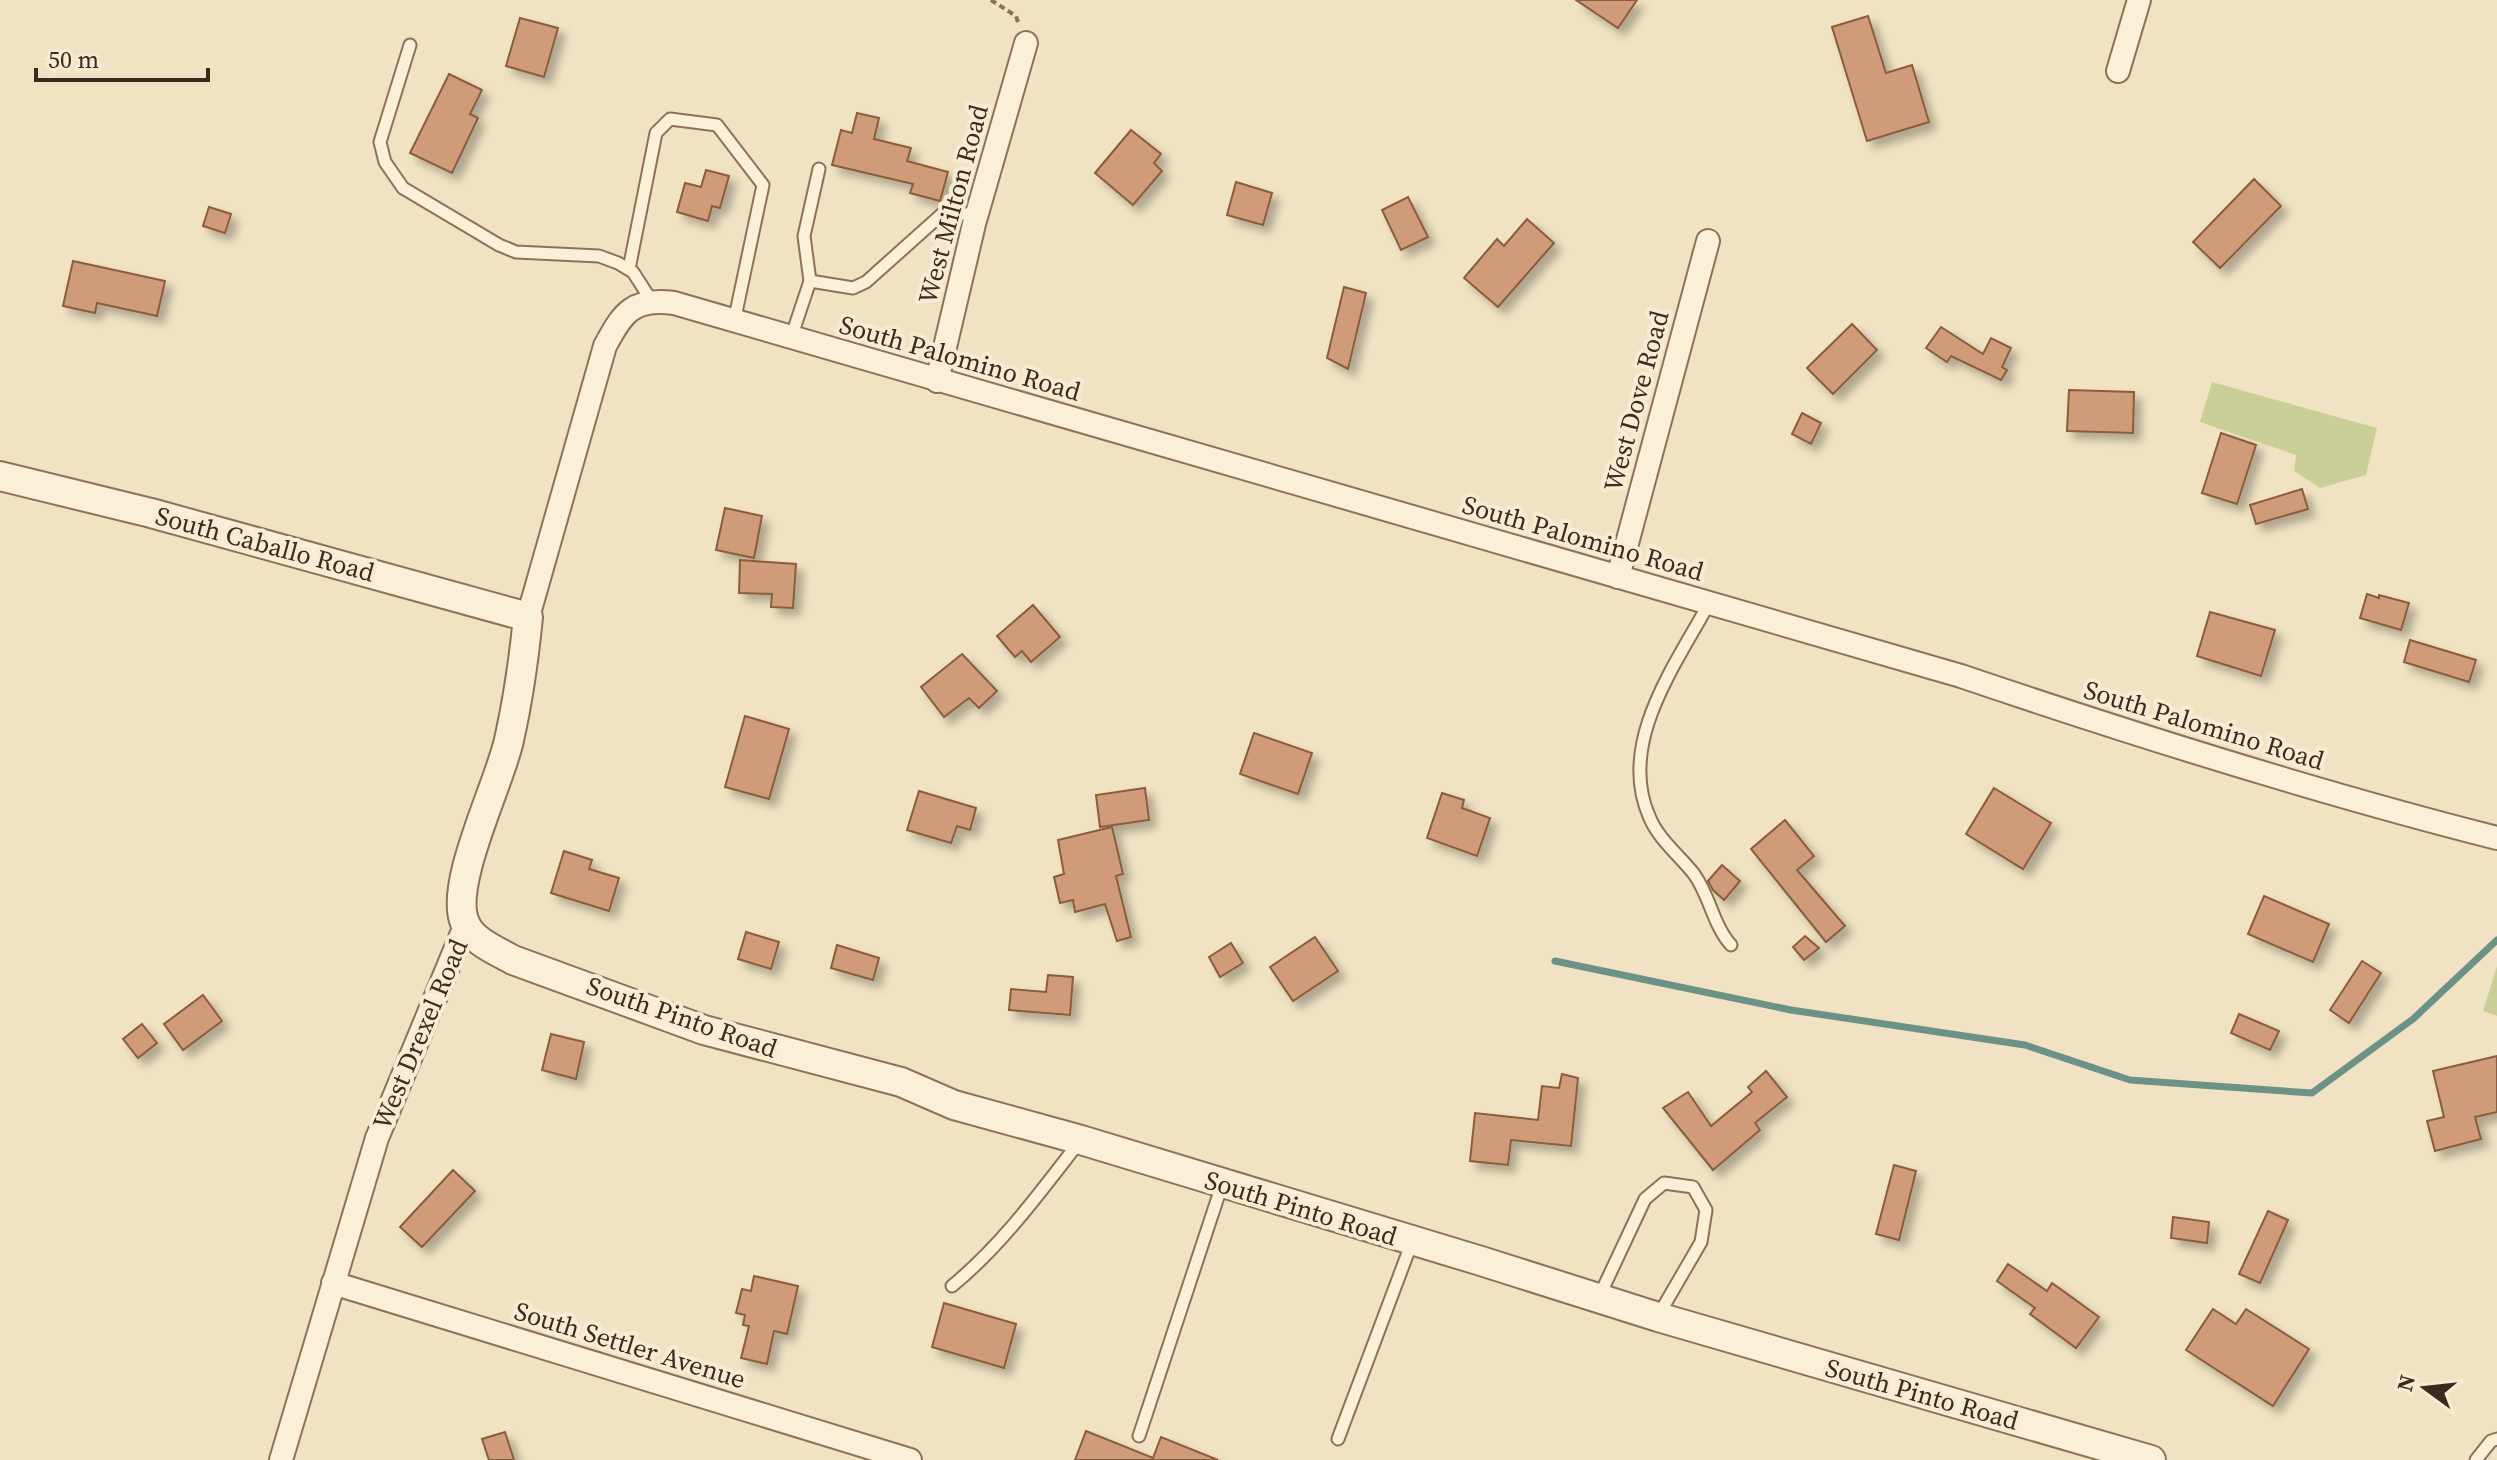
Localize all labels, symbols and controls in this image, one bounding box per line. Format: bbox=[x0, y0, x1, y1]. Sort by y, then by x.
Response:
scale bar bbox=[36, 32, 208, 82]
text: 50 m bbox=[48, 43, 99, 76]
street label: West Milton Road bbox=[909, 100, 997, 307]
street label: South Palomino Road bbox=[835, 306, 1085, 410]
street label: West Dove Road bbox=[1595, 306, 1677, 495]
street label: South Palomino Road bbox=[1458, 486, 1708, 590]
street label: South Caballo Road bbox=[152, 497, 379, 591]
street label: South Palomino Road bbox=[2079, 671, 2329, 779]
street label: West Drexel Road bbox=[364, 933, 476, 1135]
street label: South Pinto Road bbox=[582, 968, 782, 1067]
street label: South Pinto Road bbox=[1200, 1162, 1402, 1254]
street label: South Settler Avenue bbox=[510, 1293, 750, 1397]
north arrow bbox=[2385, 1348, 2465, 1428]
street label: South Pinto Road bbox=[1821, 1349, 2023, 1439]
text: N bbox=[2389, 1371, 2422, 1394]

